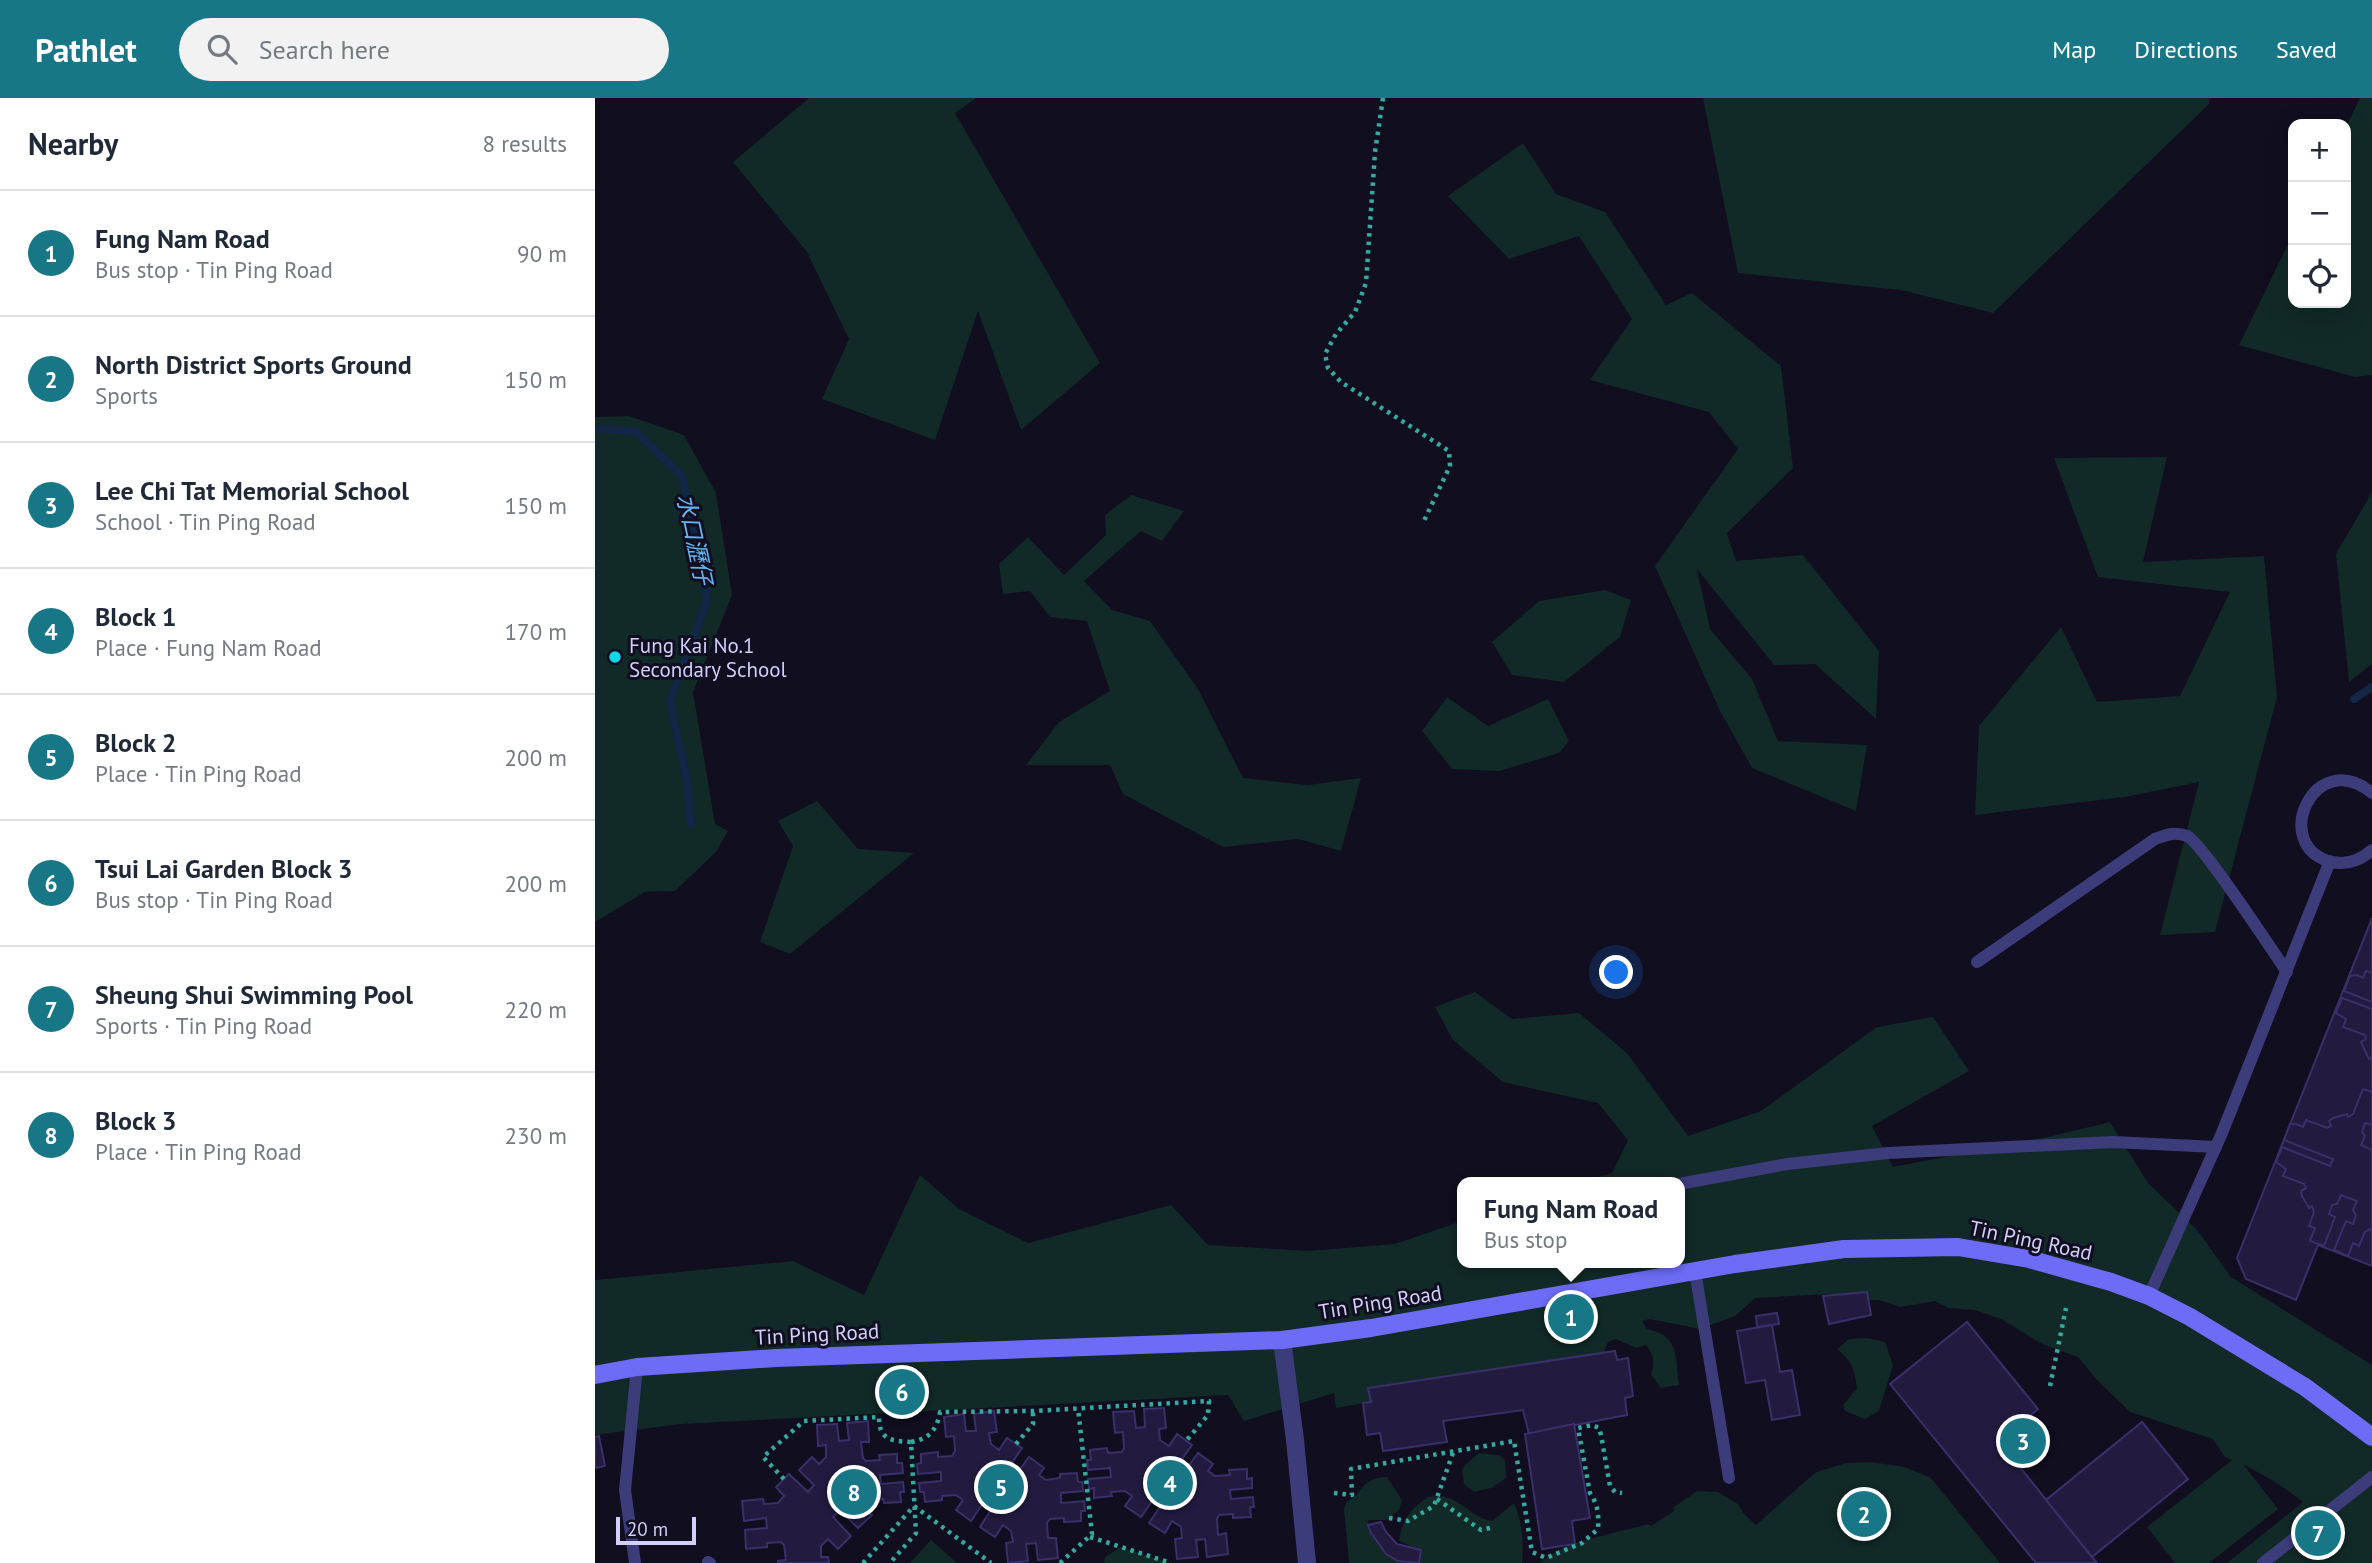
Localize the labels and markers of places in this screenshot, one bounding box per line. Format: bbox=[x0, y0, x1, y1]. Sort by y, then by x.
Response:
place label: Fung Kai No.1 Secondary School bbox=[629, 632, 787, 683]
marker: Fung Kai No.1 Secondary School bbox=[607, 649, 623, 665]
pin: 1 bbox=[1548, 1291, 1594, 1343]
pin: 6 bbox=[879, 1366, 925, 1418]
pin: 3 bbox=[2000, 1415, 2046, 1467]
pin: 4 bbox=[1147, 1457, 1193, 1509]
pin: 5 bbox=[978, 1461, 1024, 1513]
pin: 8 bbox=[831, 1466, 877, 1518]
pin: 2 bbox=[1841, 1488, 1887, 1540]
pin: 7 bbox=[2295, 1507, 2341, 1559]

